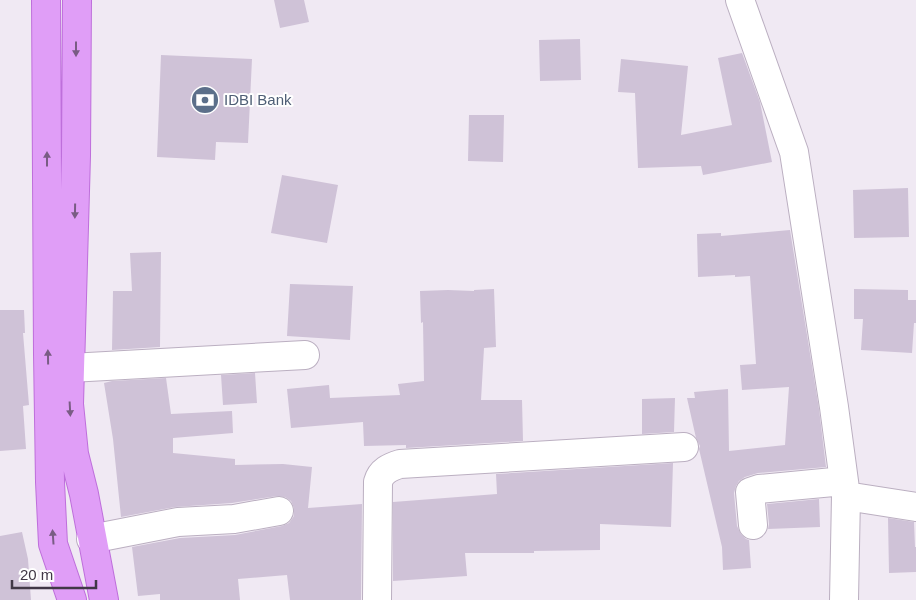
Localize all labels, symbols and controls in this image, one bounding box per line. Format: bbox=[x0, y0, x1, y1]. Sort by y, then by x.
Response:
one-way arrow bbox=[72, 41, 80, 57]
bank icon: IDBI Bank bbox=[190, 85, 220, 115]
place label: IDBI Bank bbox=[224, 91, 292, 108]
one-way arrow bbox=[43, 151, 51, 167]
one-way arrow bbox=[70, 203, 78, 219]
one-way arrow bbox=[44, 348, 52, 364]
one-way arrow bbox=[66, 401, 74, 417]
one-way arrow bbox=[49, 528, 57, 544]
scale bar bbox=[12, 558, 96, 590]
text: 20 m bbox=[20, 566, 53, 583]

